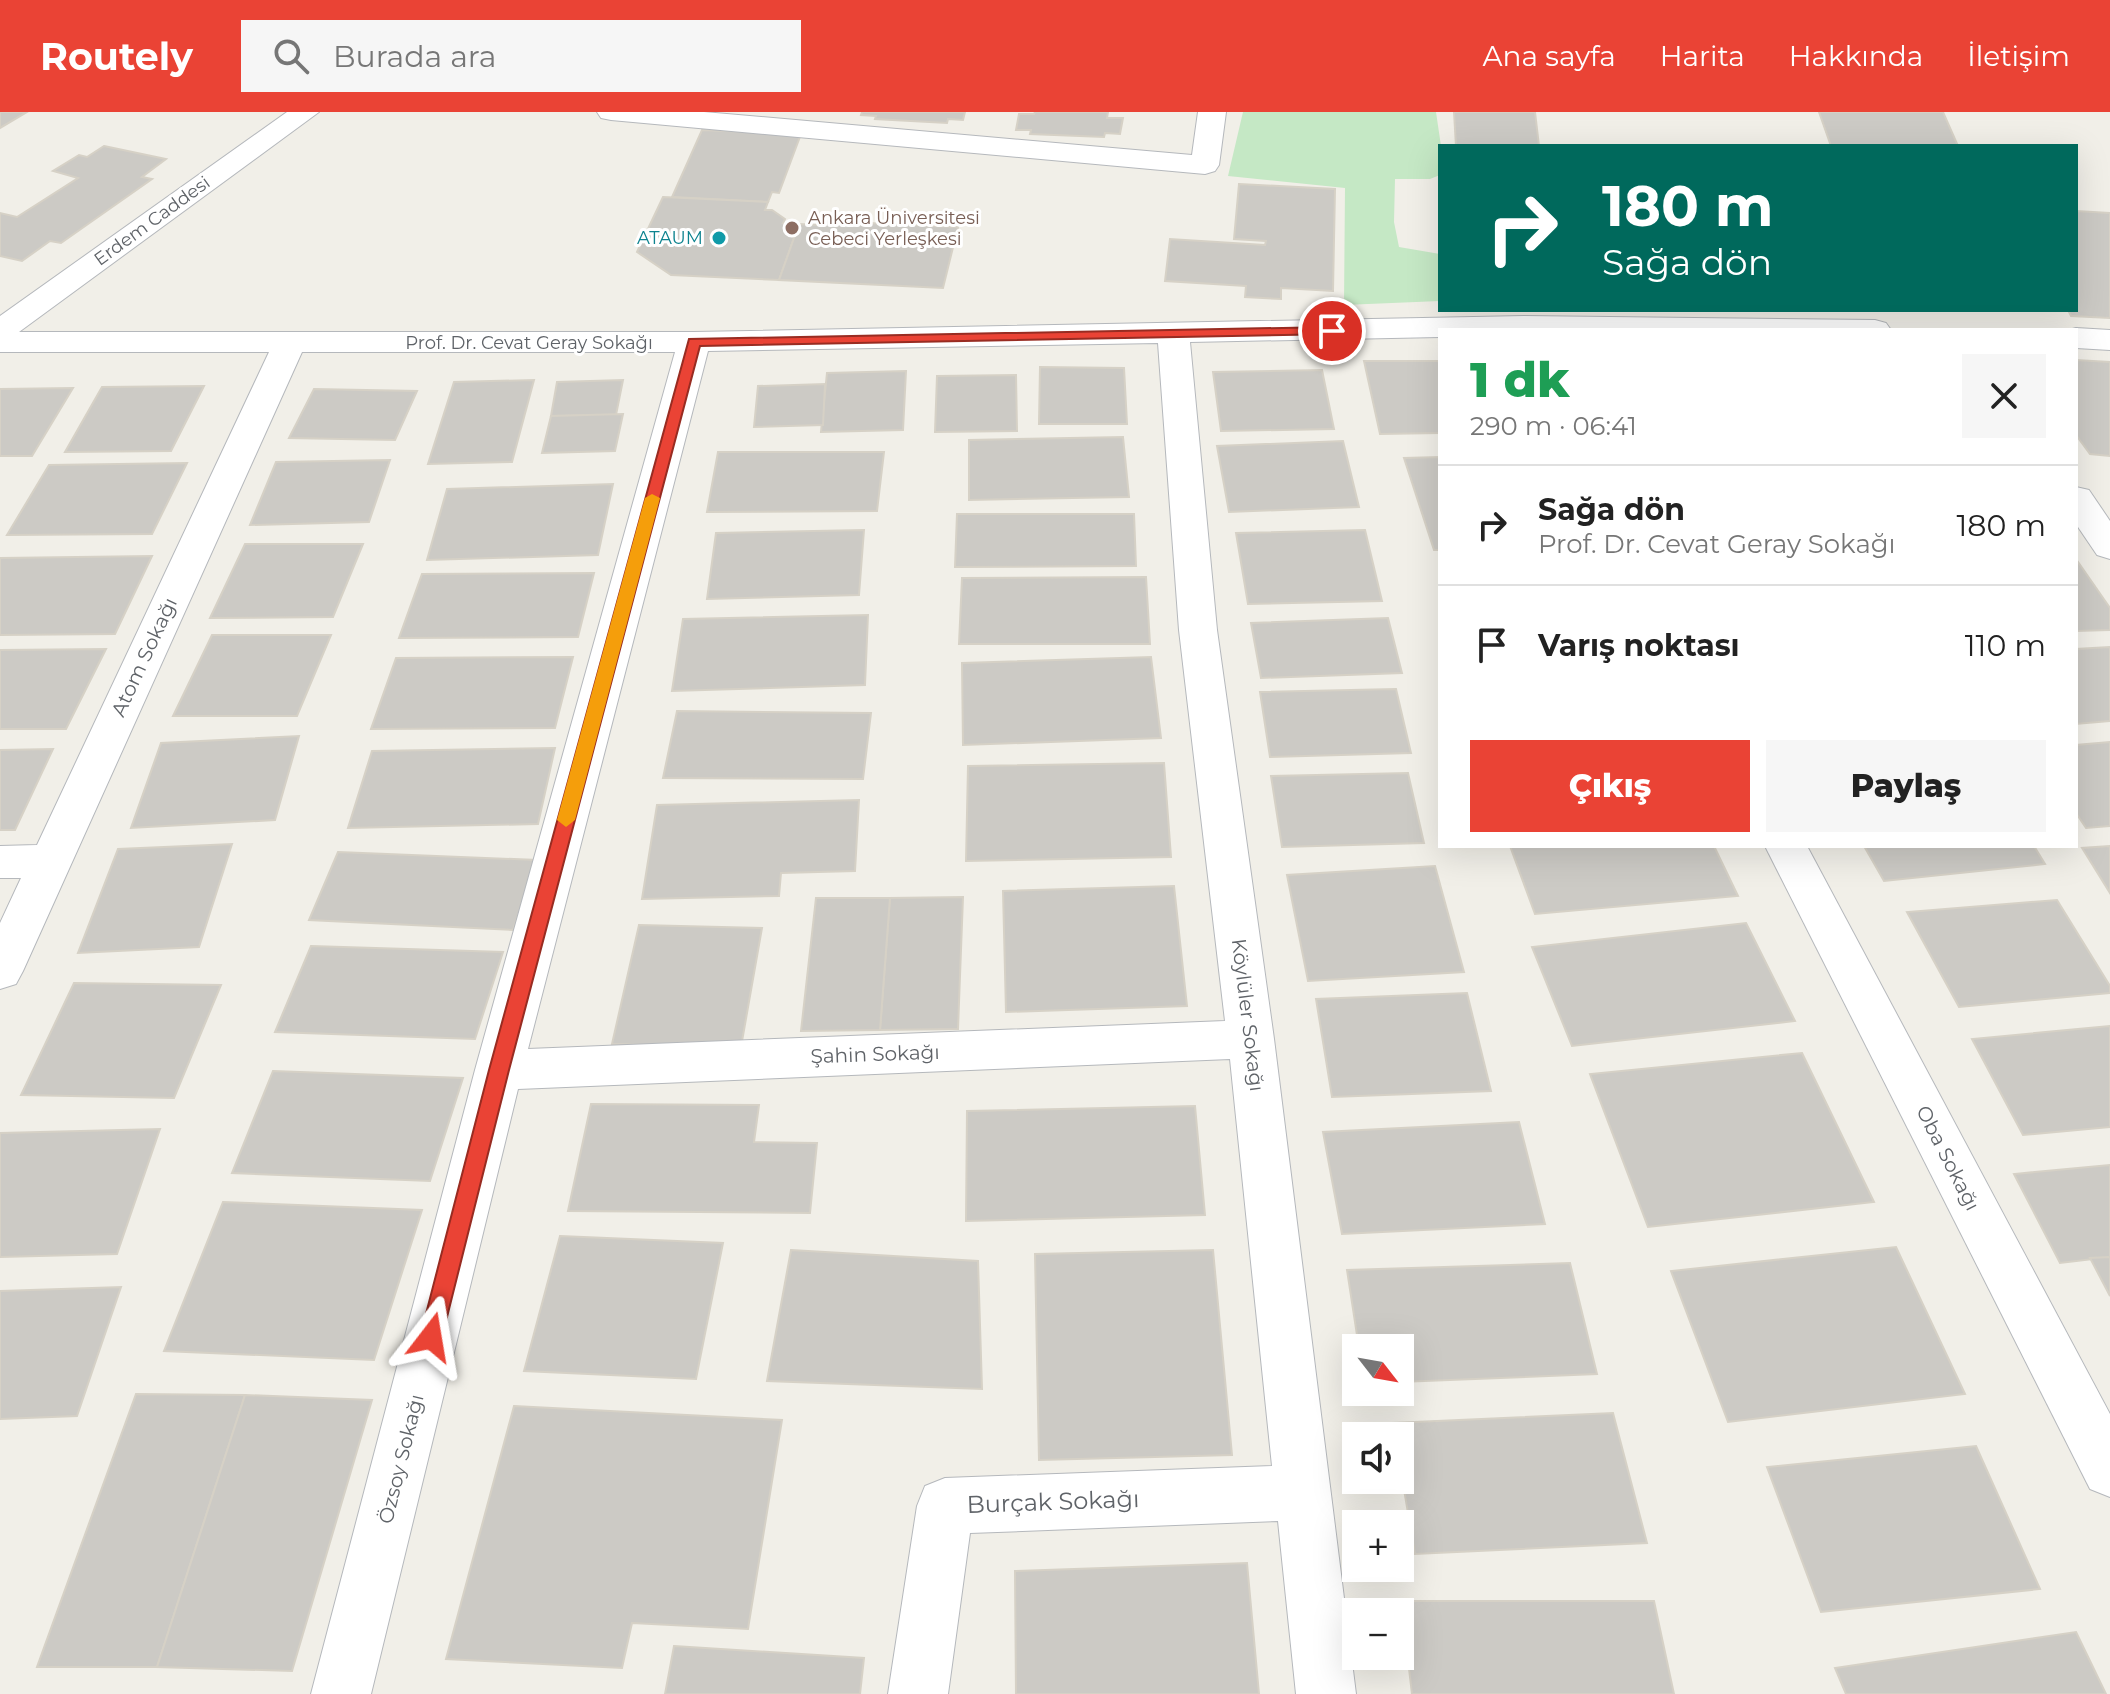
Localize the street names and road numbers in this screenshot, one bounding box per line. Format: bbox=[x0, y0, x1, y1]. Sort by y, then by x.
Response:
street label: Erdem Caddesi bbox=[90, 172, 214, 270]
street label: Prof. Dr. Cevat Geray Sokağı bbox=[405, 332, 653, 354]
street label: Atom Sokağı bbox=[106, 594, 182, 720]
street label: Köylüler Sokağı bbox=[1227, 937, 1269, 1093]
street label: Şahin Sokağı bbox=[810, 1040, 940, 1068]
street label: Oba Sokağı bbox=[1911, 1101, 1985, 1215]
street label: Özsoy Sokağı bbox=[373, 1392, 429, 1526]
street label: Burçak Sokağı bbox=[966, 1484, 1140, 1519]

